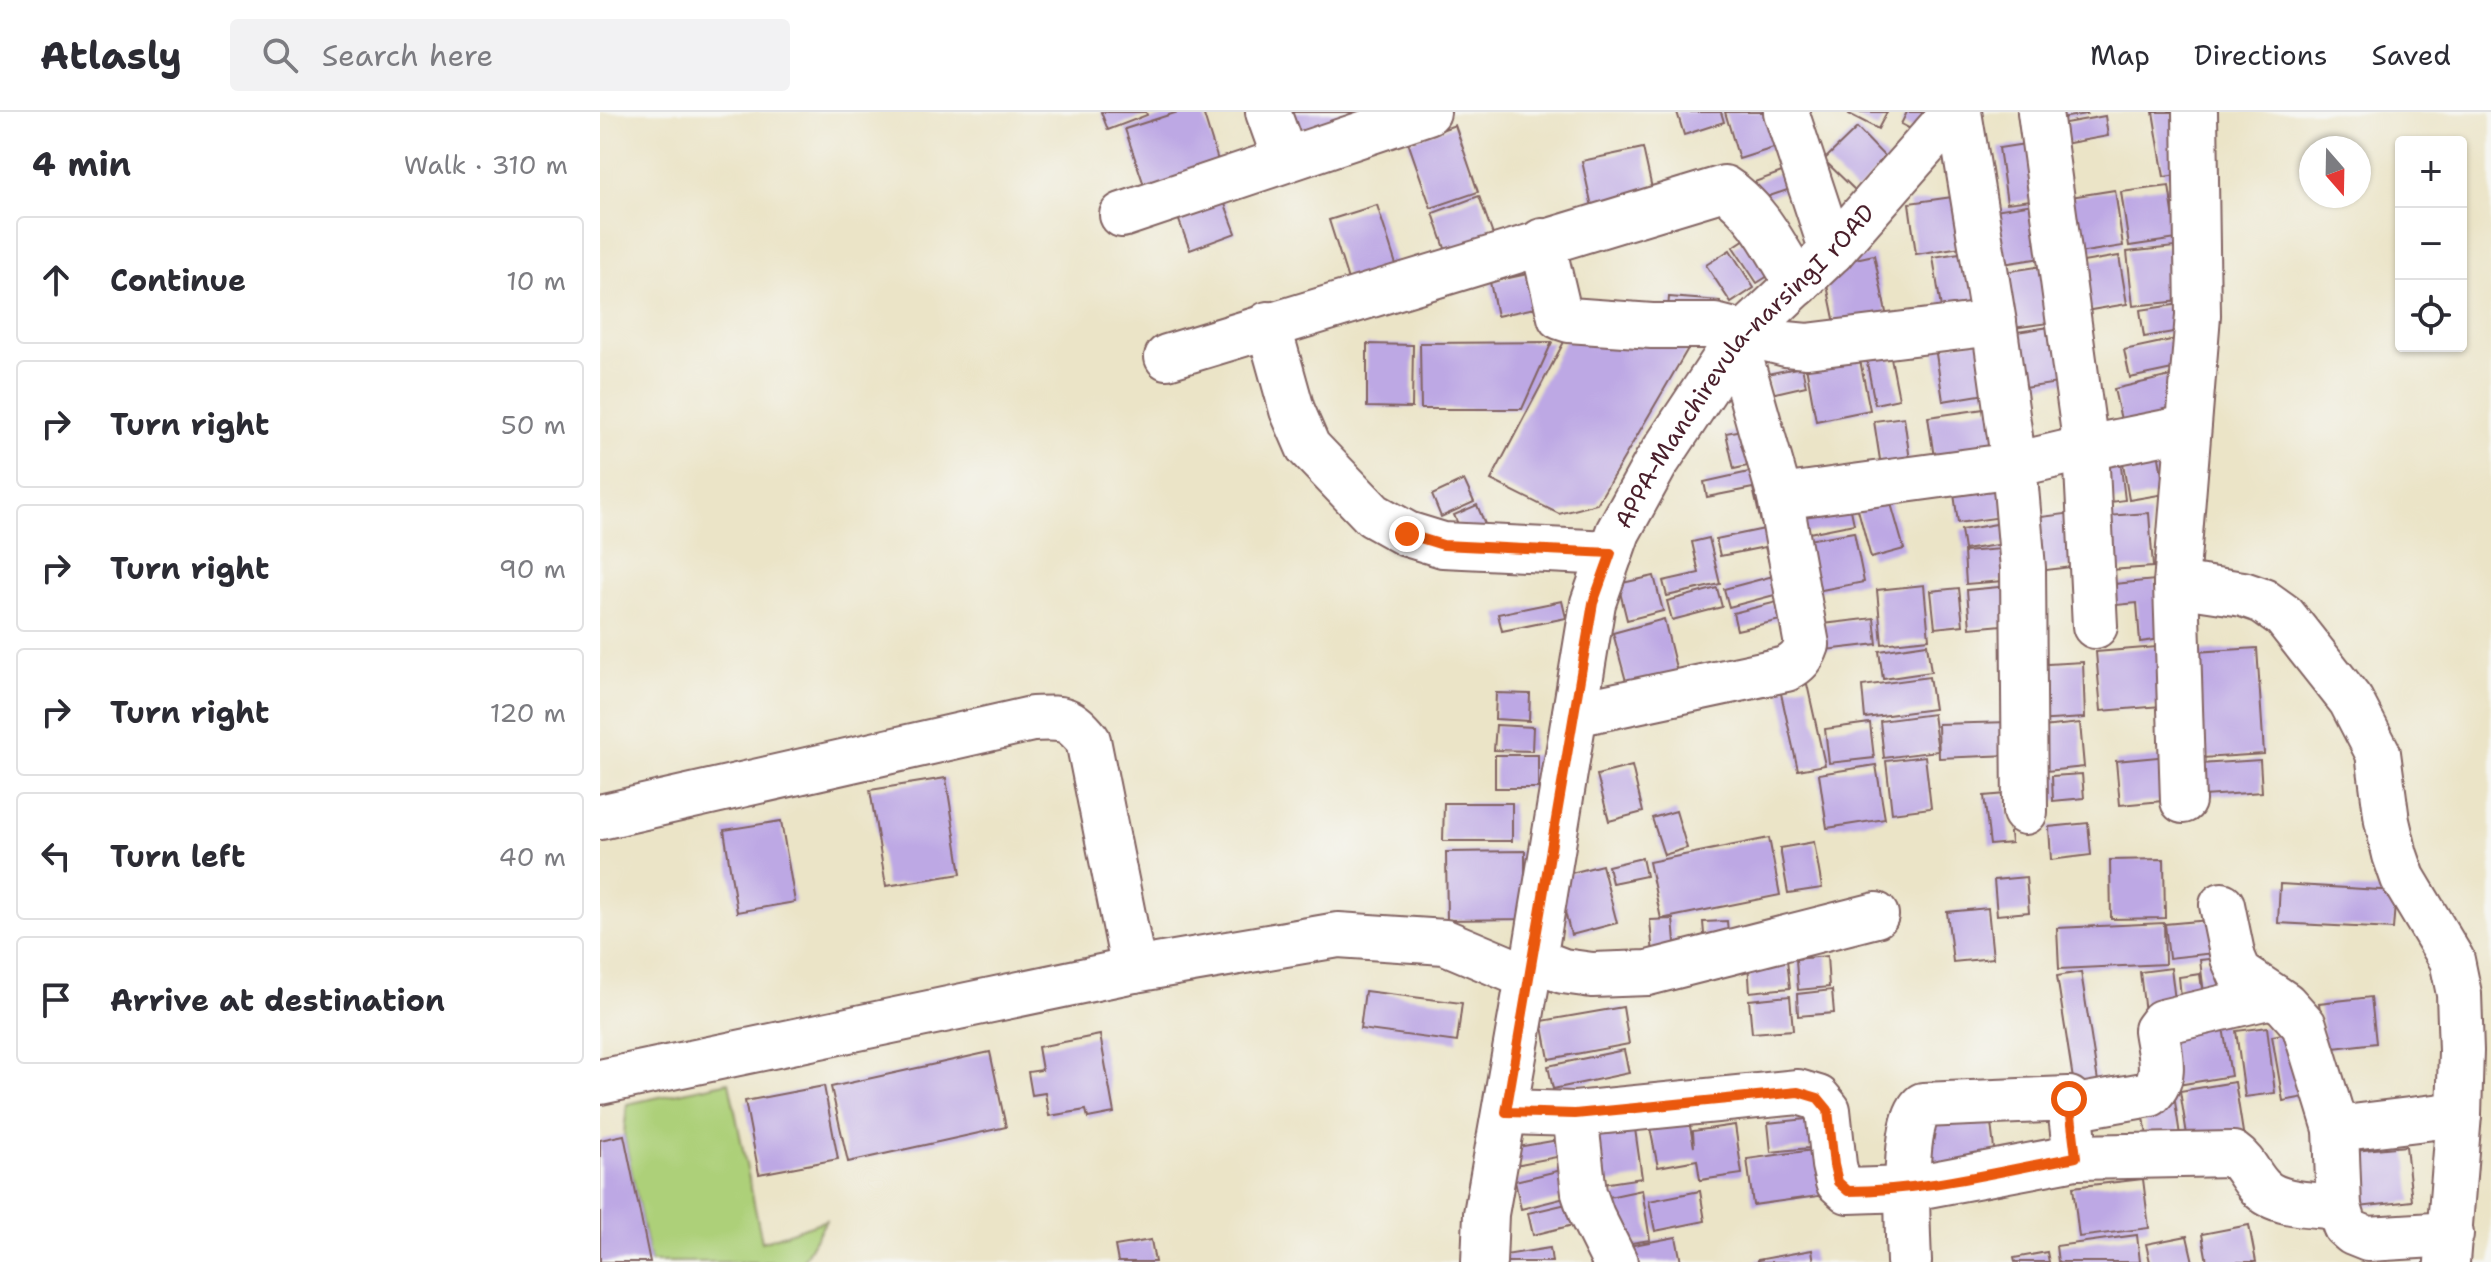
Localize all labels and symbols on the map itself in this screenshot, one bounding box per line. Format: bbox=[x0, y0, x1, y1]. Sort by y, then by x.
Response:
north arrow bbox=[2299, 136, 2371, 208]
street label: APPA-Manchirevula-narsingI rOAD bbox=[1607, 197, 1882, 534]
route end bbox=[1389, 516, 1425, 552]
route start bbox=[2051, 1081, 2087, 1117]

